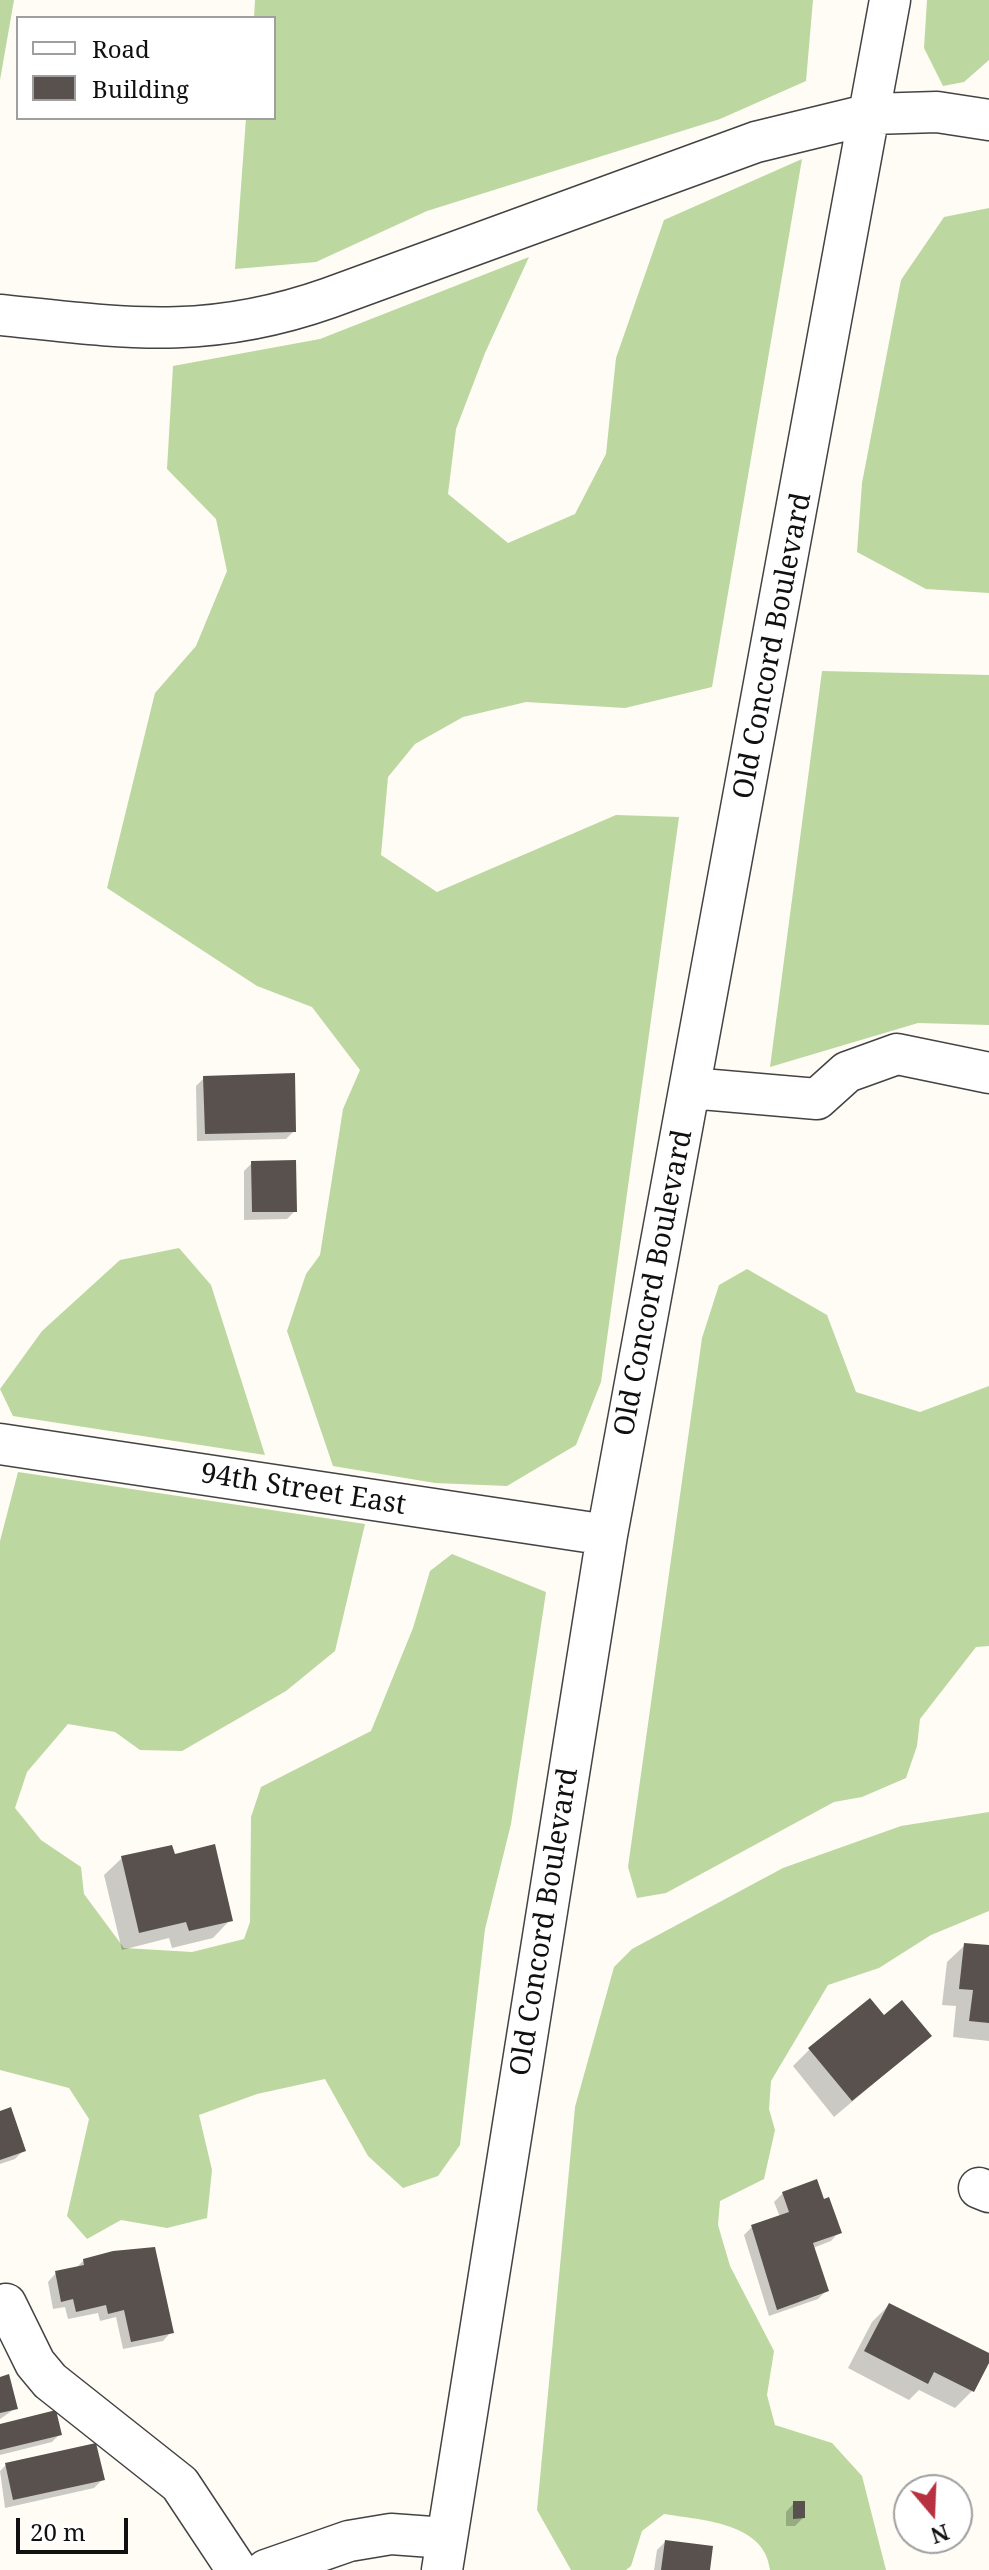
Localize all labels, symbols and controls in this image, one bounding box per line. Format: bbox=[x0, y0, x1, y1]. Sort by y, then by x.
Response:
legend bbox=[16, 16, 276, 120]
text: Road bbox=[92, 32, 150, 65]
text: Building bbox=[92, 72, 189, 105]
street label: Old Concord Boulevard bbox=[727, 490, 819, 802]
street label: Old Concord Boulevard bbox=[608, 1127, 700, 1439]
street label: 94th Street East bbox=[198, 1457, 408, 1523]
street label: Old Concord Boulevard bbox=[504, 1766, 586, 2078]
north arrow bbox=[893, 2474, 973, 2554]
scale bar bbox=[20, 2502, 132, 2552]
text: 20 m bbox=[30, 2515, 86, 2548]
text: N bbox=[927, 2518, 953, 2552]

